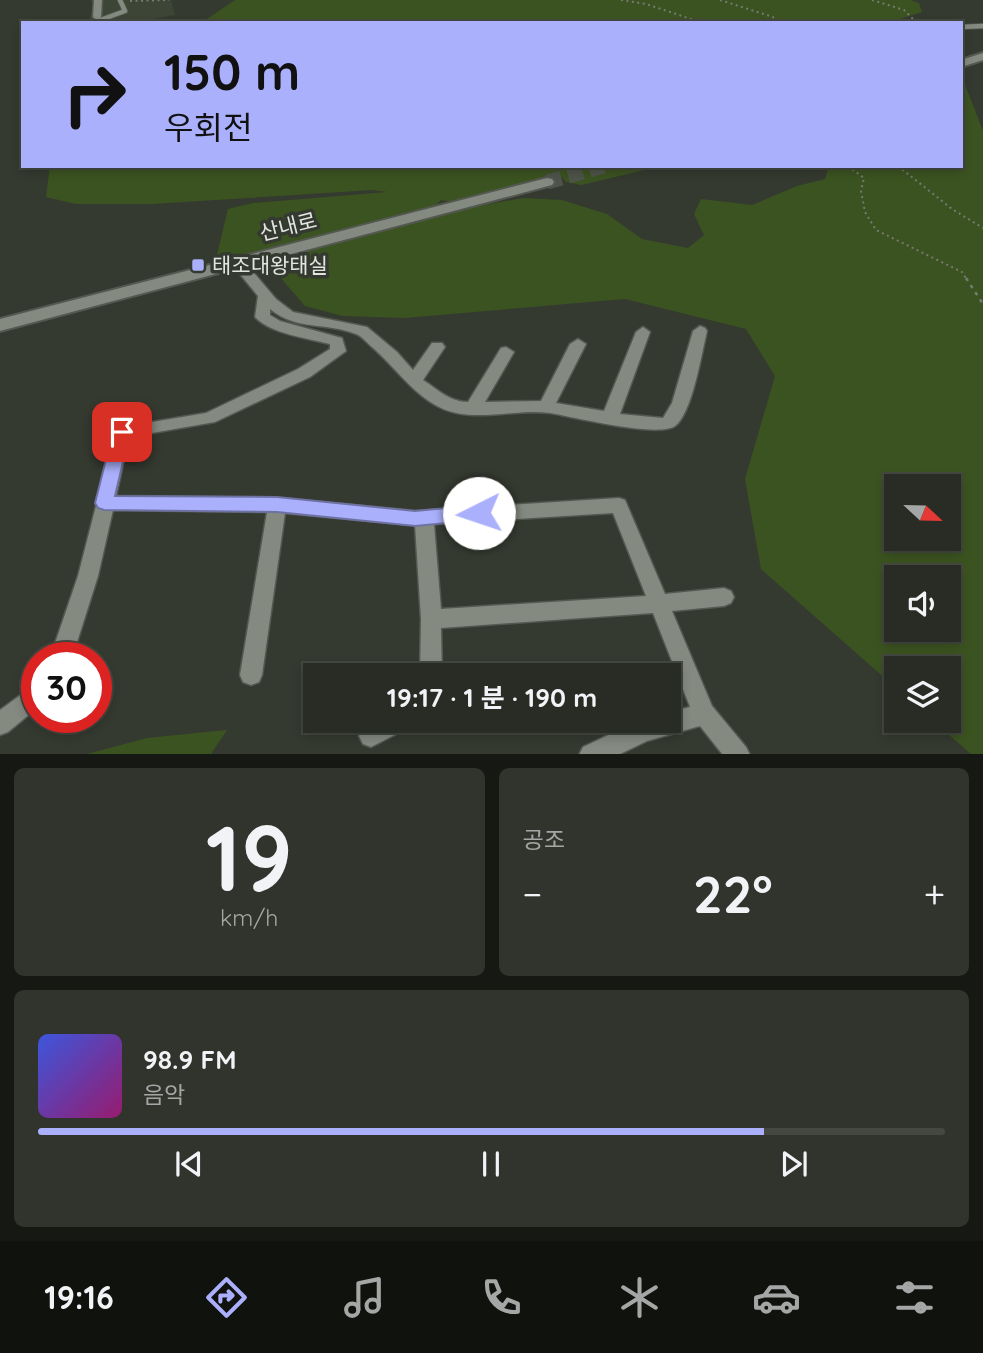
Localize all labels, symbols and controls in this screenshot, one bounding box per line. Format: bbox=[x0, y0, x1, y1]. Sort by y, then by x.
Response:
text: 150 m bbox=[164, 41, 300, 102]
icon: right bbox=[49, 49, 140, 140]
text: 우회전 bbox=[164, 107, 252, 147]
street label: 산내로 bbox=[257, 206, 319, 246]
place label: 태조대왕태실 bbox=[212, 252, 328, 278]
marker: 태조대왕태실 bbox=[190, 257, 206, 273]
pin bbox=[92, 402, 152, 462]
icon: arrive bbox=[103, 413, 141, 451]
north arrow bbox=[884, 474, 961, 551]
map controls bbox=[884, 474, 961, 733]
position arrow bbox=[442, 476, 516, 550]
button: sound bbox=[884, 565, 961, 642]
speed limit sign: 30 bbox=[21, 642, 112, 733]
button: layers bbox=[884, 656, 961, 733]
text: 19:17 · 1 분 · 190 m bbox=[387, 681, 597, 714]
text: 19 bbox=[206, 800, 293, 914]
text: 공조 bbox=[523, 825, 565, 854]
text: 22° bbox=[693, 861, 773, 926]
text: − bbox=[523, 870, 542, 918]
text: + bbox=[924, 870, 945, 918]
text: km/h bbox=[220, 903, 278, 932]
text: 98.9 FM bbox=[143, 1043, 236, 1076]
text: 음악 bbox=[143, 1080, 185, 1109]
icon: previous bbox=[170, 1145, 208, 1183]
icon: pause bbox=[472, 1145, 510, 1183]
icon: next bbox=[775, 1145, 813, 1183]
icon: directions bbox=[202, 1273, 251, 1322]
icon: music bbox=[340, 1273, 389, 1322]
icon: phone bbox=[477, 1273, 526, 1322]
icon: climate bbox=[615, 1273, 664, 1322]
icon: car bbox=[752, 1273, 801, 1322]
icon: filters bbox=[890, 1273, 939, 1322]
text: 19:16 bbox=[44, 1277, 114, 1317]

